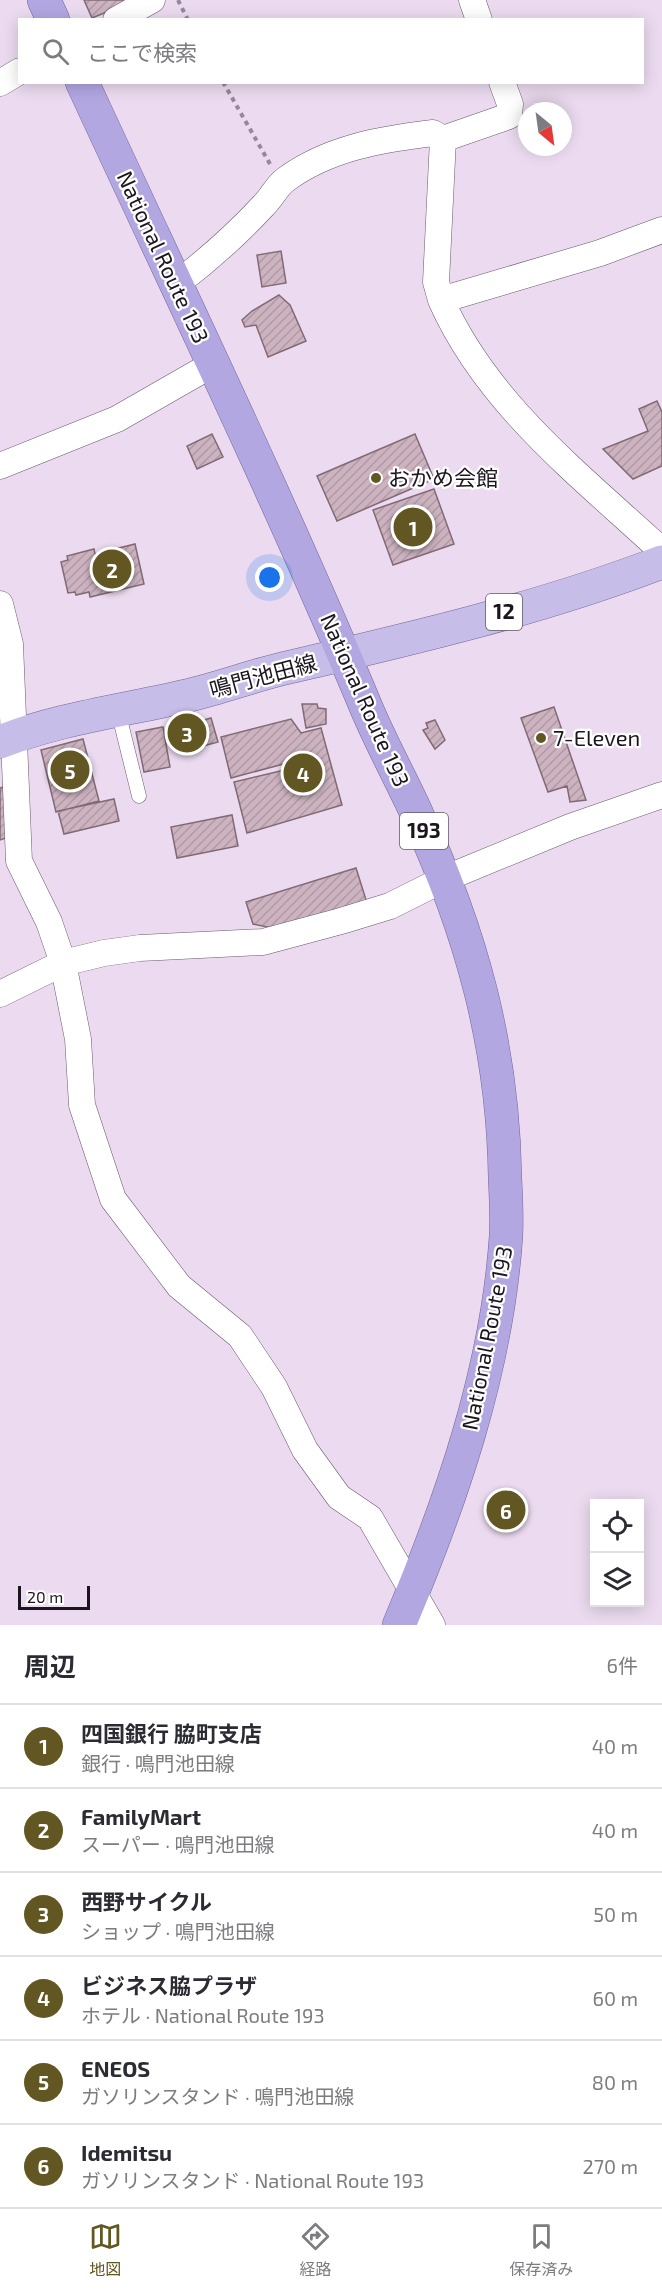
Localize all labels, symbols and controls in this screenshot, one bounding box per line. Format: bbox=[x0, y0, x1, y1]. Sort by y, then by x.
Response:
search box bbox=[18, 18, 644, 84]
icon: search bbox=[39, 35, 72, 68]
text: ここで検索 bbox=[87, 39, 197, 65]
north arrow bbox=[518, 102, 572, 156]
street label: National Route 193 bbox=[113, 166, 215, 347]
place label: おかめ会館 bbox=[388, 464, 498, 490]
marker: おかめ会館 bbox=[369, 471, 383, 485]
pin: 1 bbox=[394, 504, 432, 550]
pin: 2 bbox=[92, 546, 132, 592]
your location bbox=[255, 563, 284, 592]
road number: 12 bbox=[486, 594, 522, 630]
street label: National Route 193 bbox=[316, 609, 416, 790]
street label: 鳴門池田線 bbox=[206, 648, 319, 702]
pin: 3 bbox=[168, 710, 207, 756]
place label: 7-Eleven bbox=[553, 724, 640, 750]
marker: 7-Eleven bbox=[534, 731, 548, 745]
pin: 5 bbox=[50, 748, 90, 792]
pin: 4 bbox=[284, 750, 322, 796]
road number: 193 bbox=[400, 813, 448, 849]
street label: National Route 193 bbox=[455, 1244, 517, 1432]
pin: 6 bbox=[486, 1488, 526, 1532]
map controls bbox=[590, 1499, 644, 1607]
button: locate bbox=[590, 1499, 644, 1553]
button: layers bbox=[590, 1553, 644, 1607]
scale bar bbox=[18, 1583, 90, 1610]
text: 20 m bbox=[27, 1587, 63, 1606]
text: 周辺 bbox=[24, 1650, 76, 1681]
text: 6件 bbox=[607, 1653, 638, 1677]
text: 四国銀行 脇町支店 bbox=[81, 1720, 262, 1746]
text: 1 bbox=[39, 1734, 48, 1758]
text: 40 m bbox=[592, 1734, 638, 1758]
text: 銀行 · 鳴門池田線 bbox=[81, 1751, 235, 1775]
text: FamilyMart bbox=[81, 1803, 201, 1829]
text: 2 bbox=[38, 1818, 49, 1842]
text: 40 m bbox=[592, 1818, 638, 1842]
text: スーパー · 鳴門池田線 bbox=[81, 1832, 274, 1856]
text: 西野サイクル bbox=[81, 1888, 212, 1914]
text: 3 bbox=[38, 1902, 49, 1926]
text: 50 m bbox=[593, 1902, 638, 1926]
text: ショップ · 鳴門池田線 bbox=[81, 1919, 275, 1943]
text: ビジネス脇プラザ bbox=[81, 1972, 257, 1998]
text: 4 bbox=[37, 1986, 50, 2010]
text: 60 m bbox=[593, 1986, 638, 2010]
text: ホテル · National Route 193 bbox=[81, 2003, 325, 2027]
text: ENEOS bbox=[81, 2055, 150, 2081]
text: 5 bbox=[38, 2070, 49, 2094]
text: 80 m bbox=[592, 2070, 638, 2094]
text: ガソリンスタンド · 鳴門池田線 bbox=[81, 2084, 354, 2108]
text: Idemitsu bbox=[81, 2139, 172, 2165]
text: 6 bbox=[38, 2154, 49, 2178]
text: 270 m bbox=[582, 2154, 638, 2178]
text: ガソリンスタンド · National Route 193 bbox=[81, 2168, 424, 2192]
tab: 地図 bbox=[89, 2220, 122, 2280]
tab: 経路 bbox=[299, 2220, 332, 2280]
tab: 保存済み bbox=[509, 2220, 573, 2280]

